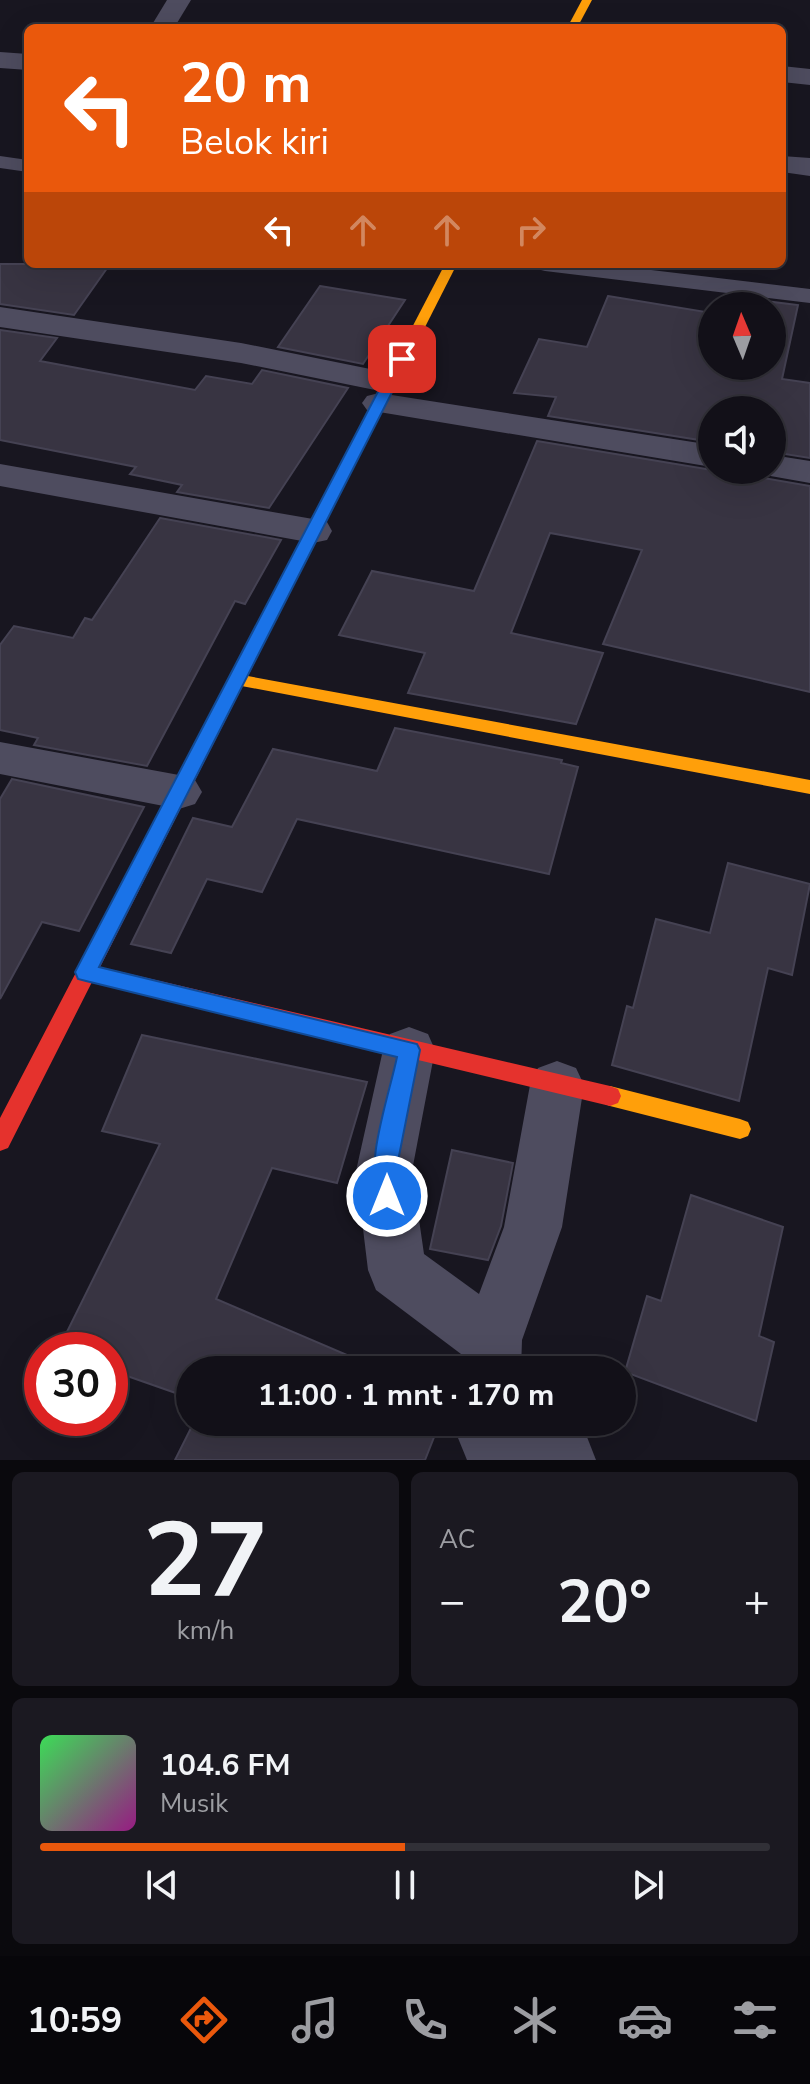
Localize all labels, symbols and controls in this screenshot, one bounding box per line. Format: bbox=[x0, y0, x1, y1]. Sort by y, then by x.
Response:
text: 20 m bbox=[180, 45, 311, 122]
icon: left bbox=[48, 56, 152, 160]
text: Belok kiri bbox=[180, 118, 329, 167]
icon: left bbox=[257, 208, 301, 252]
icon: ahead bbox=[341, 208, 385, 252]
icon: ahead bbox=[425, 208, 469, 252]
icon: right bbox=[509, 208, 553, 252]
north arrow bbox=[698, 292, 786, 380]
map controls bbox=[698, 292, 786, 484]
pin bbox=[368, 325, 436, 393]
icon: arrive bbox=[380, 337, 424, 381]
button: sound bbox=[698, 396, 786, 484]
position arrow bbox=[345, 1154, 429, 1238]
speed limit sign: 30 bbox=[24, 1332, 128, 1436]
text: 11:00 · 1 mnt · 170 m bbox=[258, 1375, 554, 1416]
text: 27 bbox=[143, 1490, 268, 1632]
text: AC bbox=[439, 1522, 475, 1557]
text: 20° bbox=[557, 1561, 652, 1643]
text: − bbox=[439, 1572, 465, 1632]
text: + bbox=[744, 1572, 770, 1632]
text: km/h bbox=[177, 1613, 234, 1648]
text: 104.6 FM bbox=[160, 1745, 290, 1786]
text: Musik bbox=[160, 1786, 228, 1821]
icon: previous bbox=[140, 1863, 184, 1907]
icon: pause bbox=[383, 1863, 427, 1907]
icon: next bbox=[626, 1863, 670, 1907]
icon: directions bbox=[176, 1992, 232, 2048]
icon: music bbox=[287, 1992, 343, 2048]
icon: phone bbox=[397, 1992, 453, 2048]
icon: climate bbox=[507, 1992, 563, 2048]
icon: car bbox=[617, 1992, 673, 2048]
icon: filters bbox=[727, 1992, 783, 2048]
text: 10:59 bbox=[27, 1996, 122, 2045]

